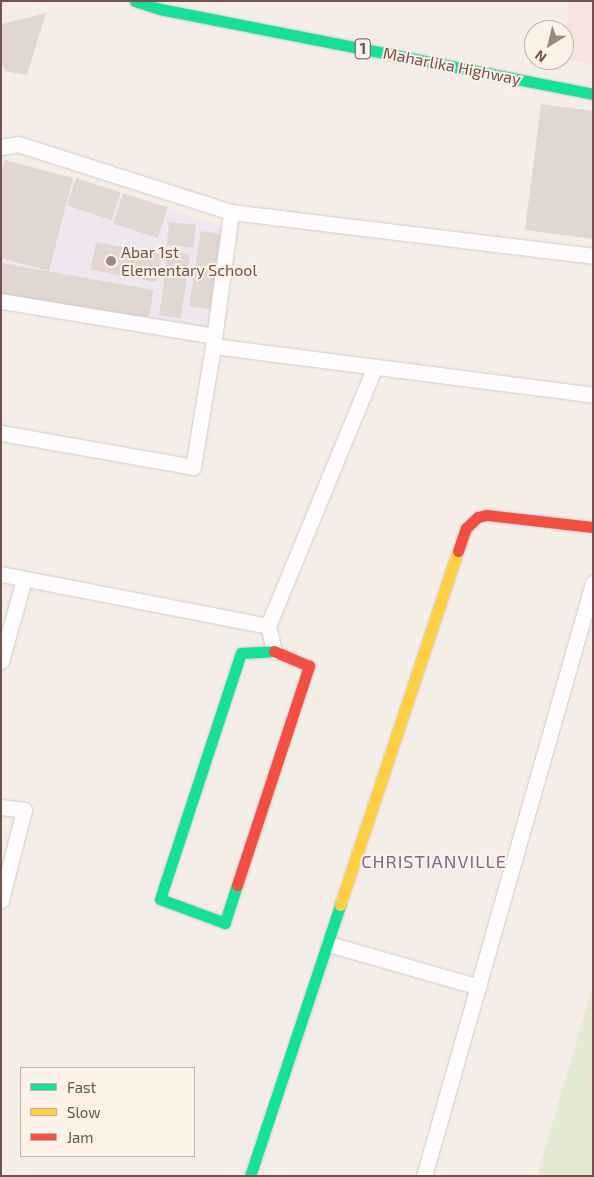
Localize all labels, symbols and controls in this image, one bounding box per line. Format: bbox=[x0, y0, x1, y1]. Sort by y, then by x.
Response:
north arrow bbox=[524, 20, 574, 70]
road number: 1 bbox=[354, 36, 372, 62]
street label: Maharlika Highway bbox=[382, 43, 522, 89]
text: N bbox=[531, 47, 550, 67]
place label: Abar 1st Elementary School bbox=[121, 242, 258, 280]
marker: Abar 1st Elementary School bbox=[105, 255, 117, 267]
district label: CHRISTIANVILLE bbox=[359, 850, 509, 872]
legend bbox=[20, 1067, 195, 1157]
text: Fast bbox=[67, 1078, 96, 1096]
text: Slow bbox=[67, 1103, 101, 1121]
text: Jam bbox=[67, 1128, 93, 1146]

